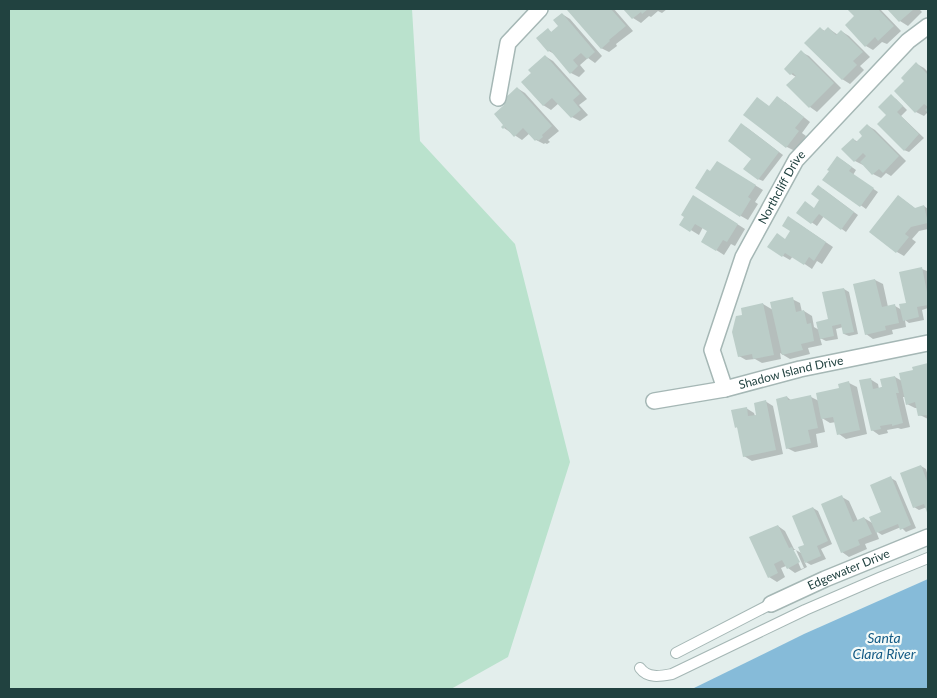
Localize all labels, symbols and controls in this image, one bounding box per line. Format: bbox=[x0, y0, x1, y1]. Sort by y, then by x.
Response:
street label: Northcliff Drive bbox=[755, 147, 808, 226]
street label: Shadow Island Drive bbox=[737, 352, 844, 392]
street label: Edgewater Drive bbox=[805, 545, 892, 593]
water label: Santa Clara River bbox=[852, 629, 916, 662]

